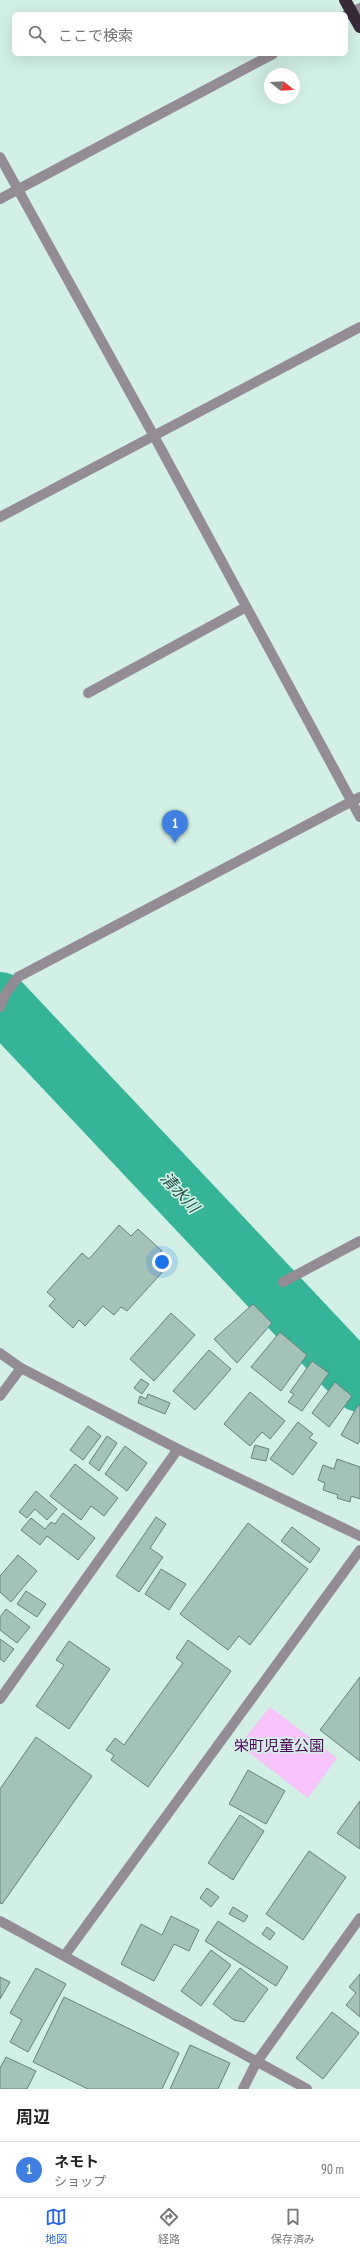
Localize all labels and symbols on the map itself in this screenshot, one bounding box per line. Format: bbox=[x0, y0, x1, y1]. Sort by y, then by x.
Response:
north arrow bbox=[264, 68, 300, 104]
pin: 1 bbox=[162, 810, 188, 843]
water label: 清水川 bbox=[156, 1168, 205, 1218]
your location bbox=[152, 1252, 172, 1272]
park label: 栄町児童公園 bbox=[234, 1736, 324, 1755]

